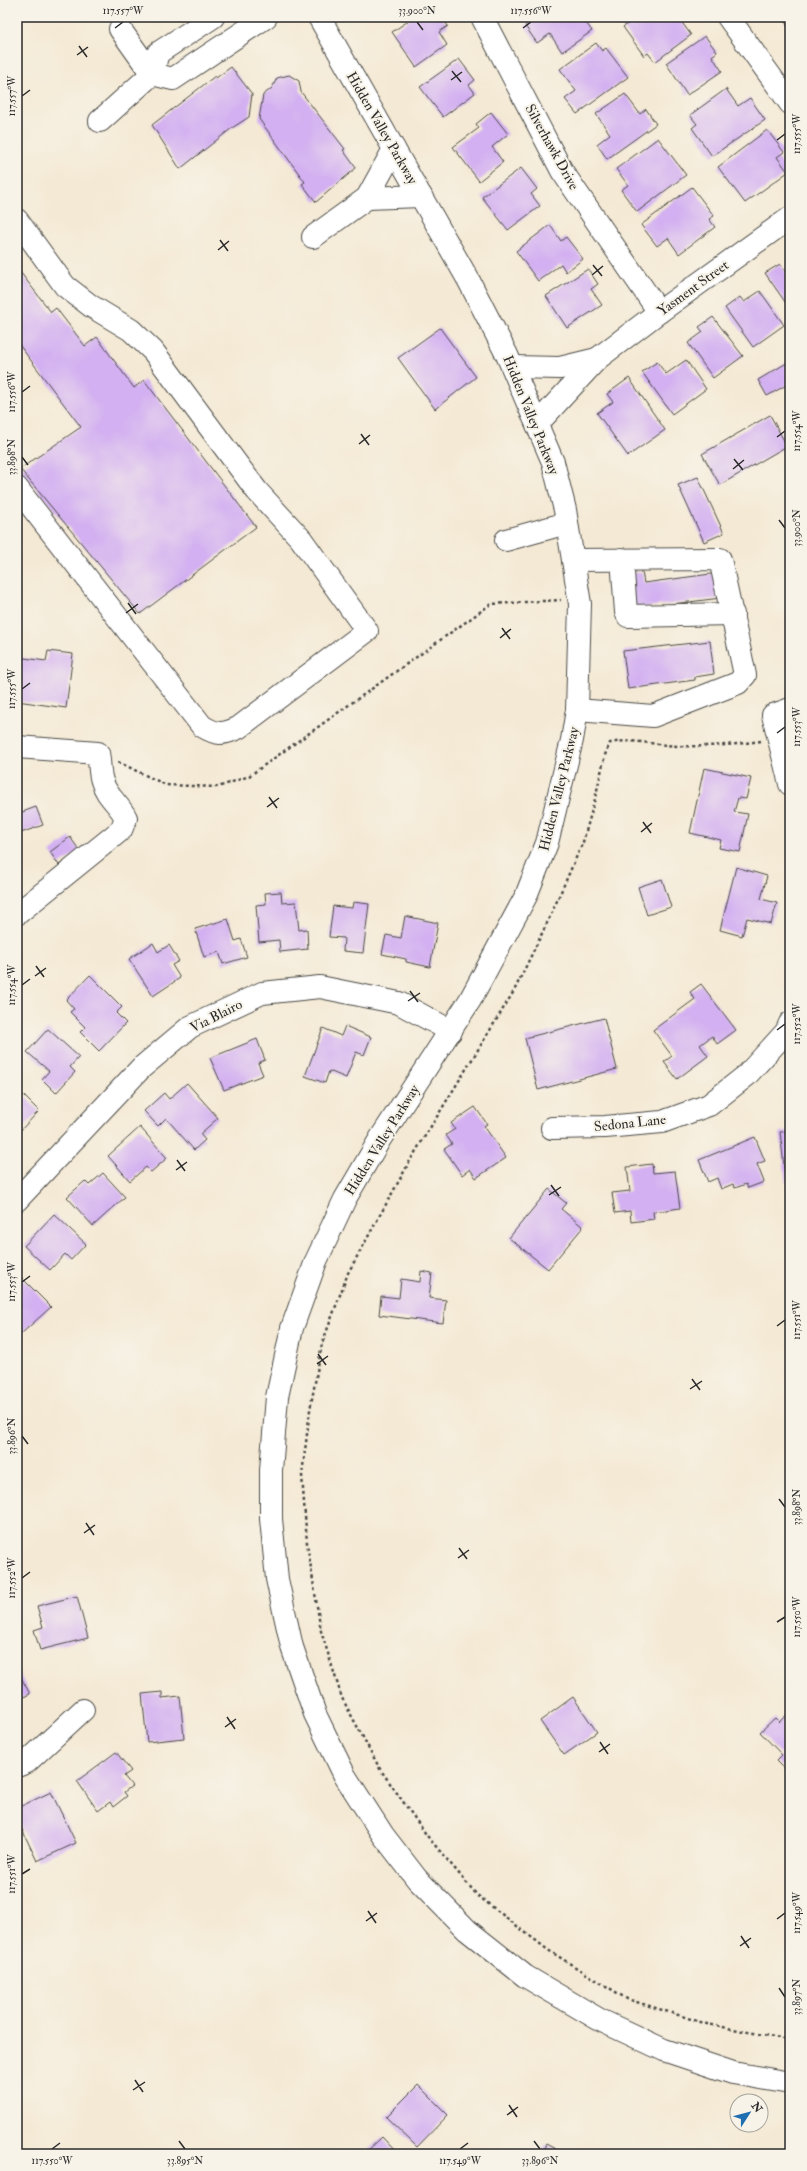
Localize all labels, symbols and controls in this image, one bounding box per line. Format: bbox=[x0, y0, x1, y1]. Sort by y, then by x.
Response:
text: 117.557°W bbox=[103, 5, 144, 17]
text: 33.900°N bbox=[398, 5, 436, 17]
text: 117.556°W bbox=[511, 5, 552, 17]
street label: Hidden Valley Parkway bbox=[342, 69, 422, 189]
text: 117.557°W bbox=[6, 75, 18, 116]
street label: Silverhawk Drive bbox=[521, 101, 583, 193]
text: 117.555°W bbox=[791, 113, 803, 154]
street label: Yasment Street bbox=[654, 256, 732, 320]
street label: Hidden Valley Parkway bbox=[498, 353, 563, 478]
text: 117.556°W bbox=[6, 371, 18, 412]
text: 117.554°W bbox=[791, 410, 803, 451]
text: 33.898°N bbox=[6, 439, 18, 475]
text: 33.900°N bbox=[791, 509, 803, 547]
text: 117.555°W bbox=[6, 668, 18, 709]
text: 117.553°W bbox=[791, 706, 803, 747]
street label: Hidden Valley Parkway bbox=[535, 724, 584, 853]
text: 117.554°W bbox=[6, 964, 18, 1005]
street label: Via Blairo bbox=[187, 996, 245, 1036]
text: 117.552°W bbox=[791, 1003, 803, 1044]
street label: Hidden Valley Parkway bbox=[341, 1081, 424, 1199]
street label: Sedona Lane bbox=[593, 1111, 667, 1135]
text: 117.553°W bbox=[6, 1261, 18, 1302]
text: 117.551°W bbox=[791, 1300, 803, 1340]
text: 33.896°N bbox=[6, 1417, 18, 1454]
text: 33.898°N bbox=[791, 1489, 803, 1525]
text: 117.552°W bbox=[6, 1557, 18, 1598]
text: 117.550°W bbox=[791, 1596, 803, 1637]
text: 117.551°W bbox=[6, 1854, 18, 1894]
text: 117.549°W bbox=[791, 1891, 803, 1934]
text: 33.897°N bbox=[791, 1979, 803, 2015]
north arrow bbox=[729, 2093, 769, 2133]
text: N bbox=[748, 2099, 766, 2116]
text: 117.550°W bbox=[32, 2155, 73, 2167]
text: 33.895°N bbox=[167, 2155, 203, 2167]
text: 117.549°W bbox=[439, 2155, 482, 2167]
text: 33.896°N bbox=[522, 2155, 559, 2167]

